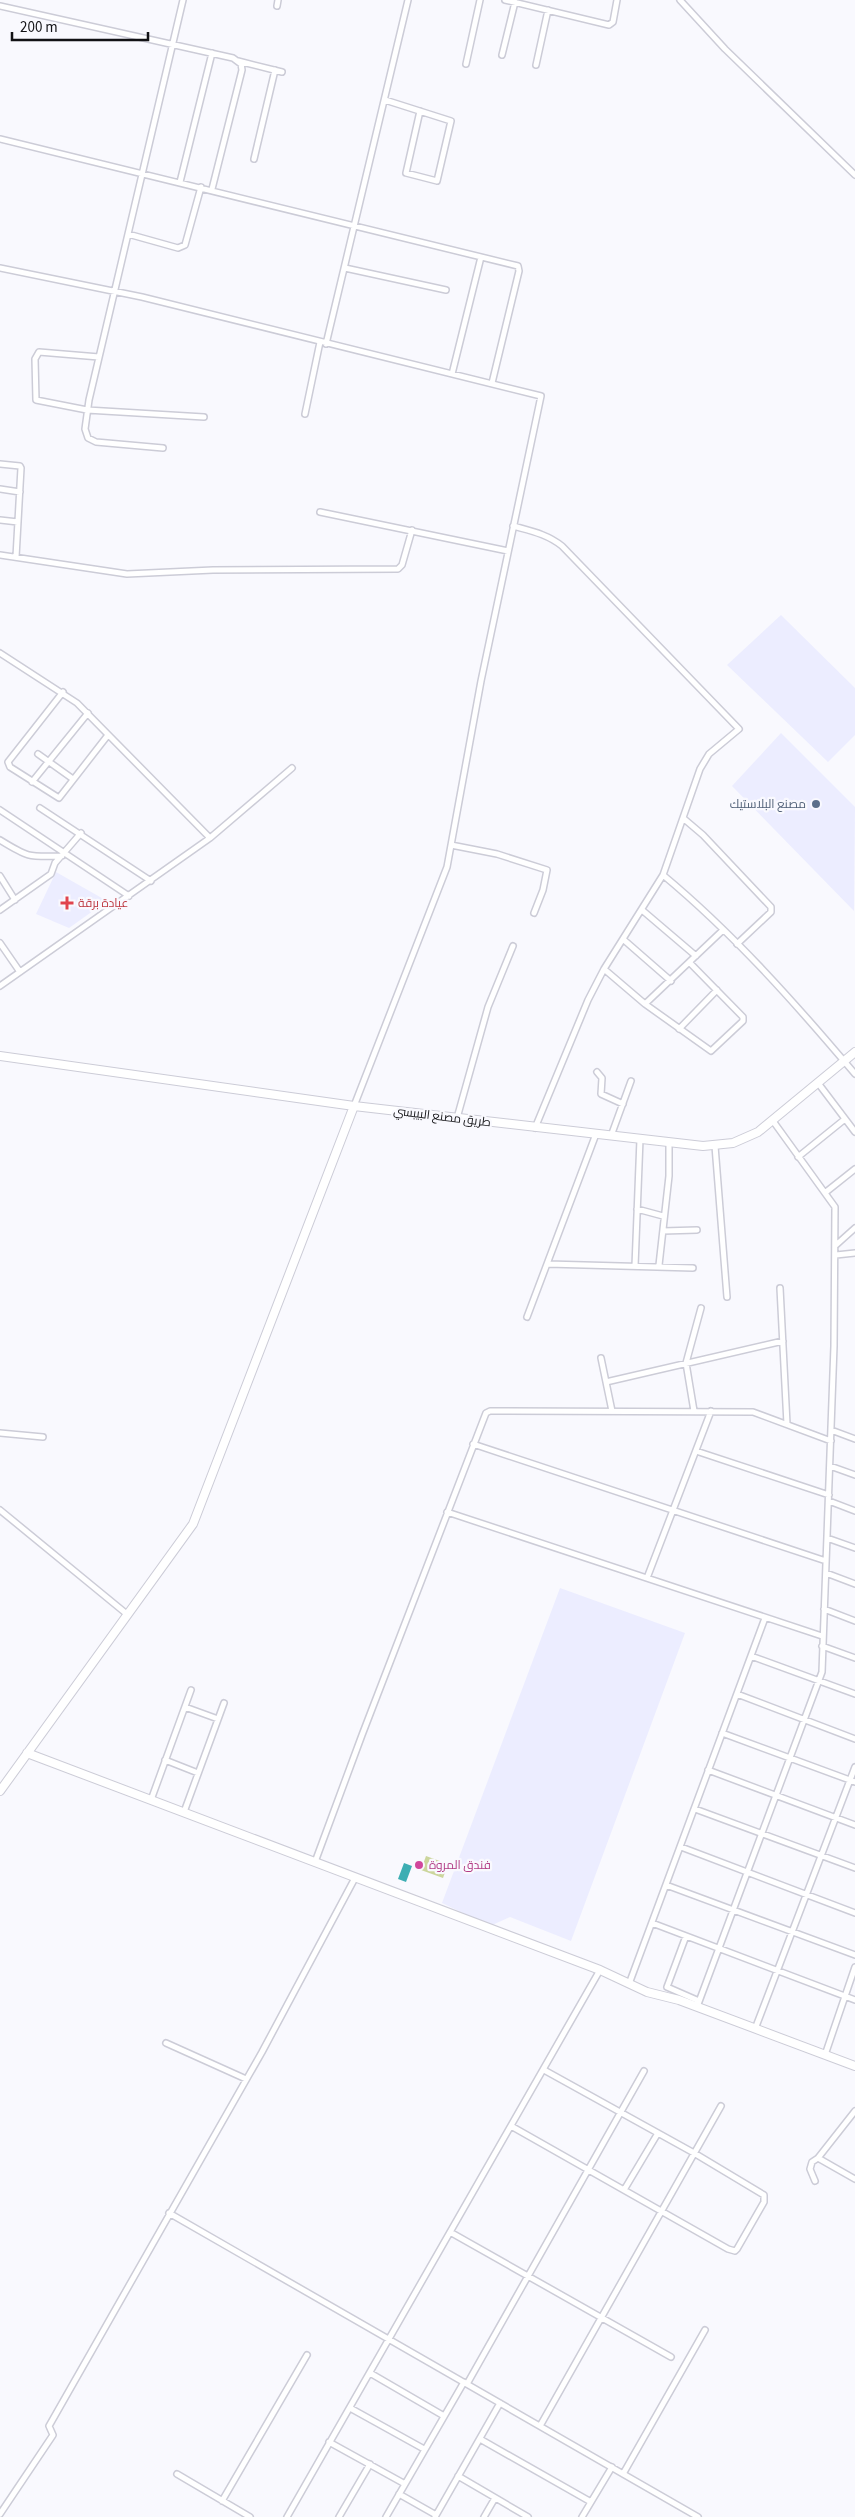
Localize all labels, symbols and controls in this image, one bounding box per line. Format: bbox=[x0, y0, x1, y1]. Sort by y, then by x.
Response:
scale bar bbox=[12, 10, 149, 42]
text: 200 m bbox=[20, 17, 58, 38]
place label: مصنع البلاستيك bbox=[730, 796, 806, 813]
marker: مصنع البلاستيك bbox=[810, 798, 822, 810]
place label: عيادة برقة bbox=[78, 895, 128, 912]
marker: عيادة برقة bbox=[60, 896, 74, 910]
street label: طريق مصنع البيبسي bbox=[392, 1103, 492, 1132]
place label: فندق المروة bbox=[429, 1857, 491, 1874]
marker: فندق المروة bbox=[413, 1859, 425, 1871]

